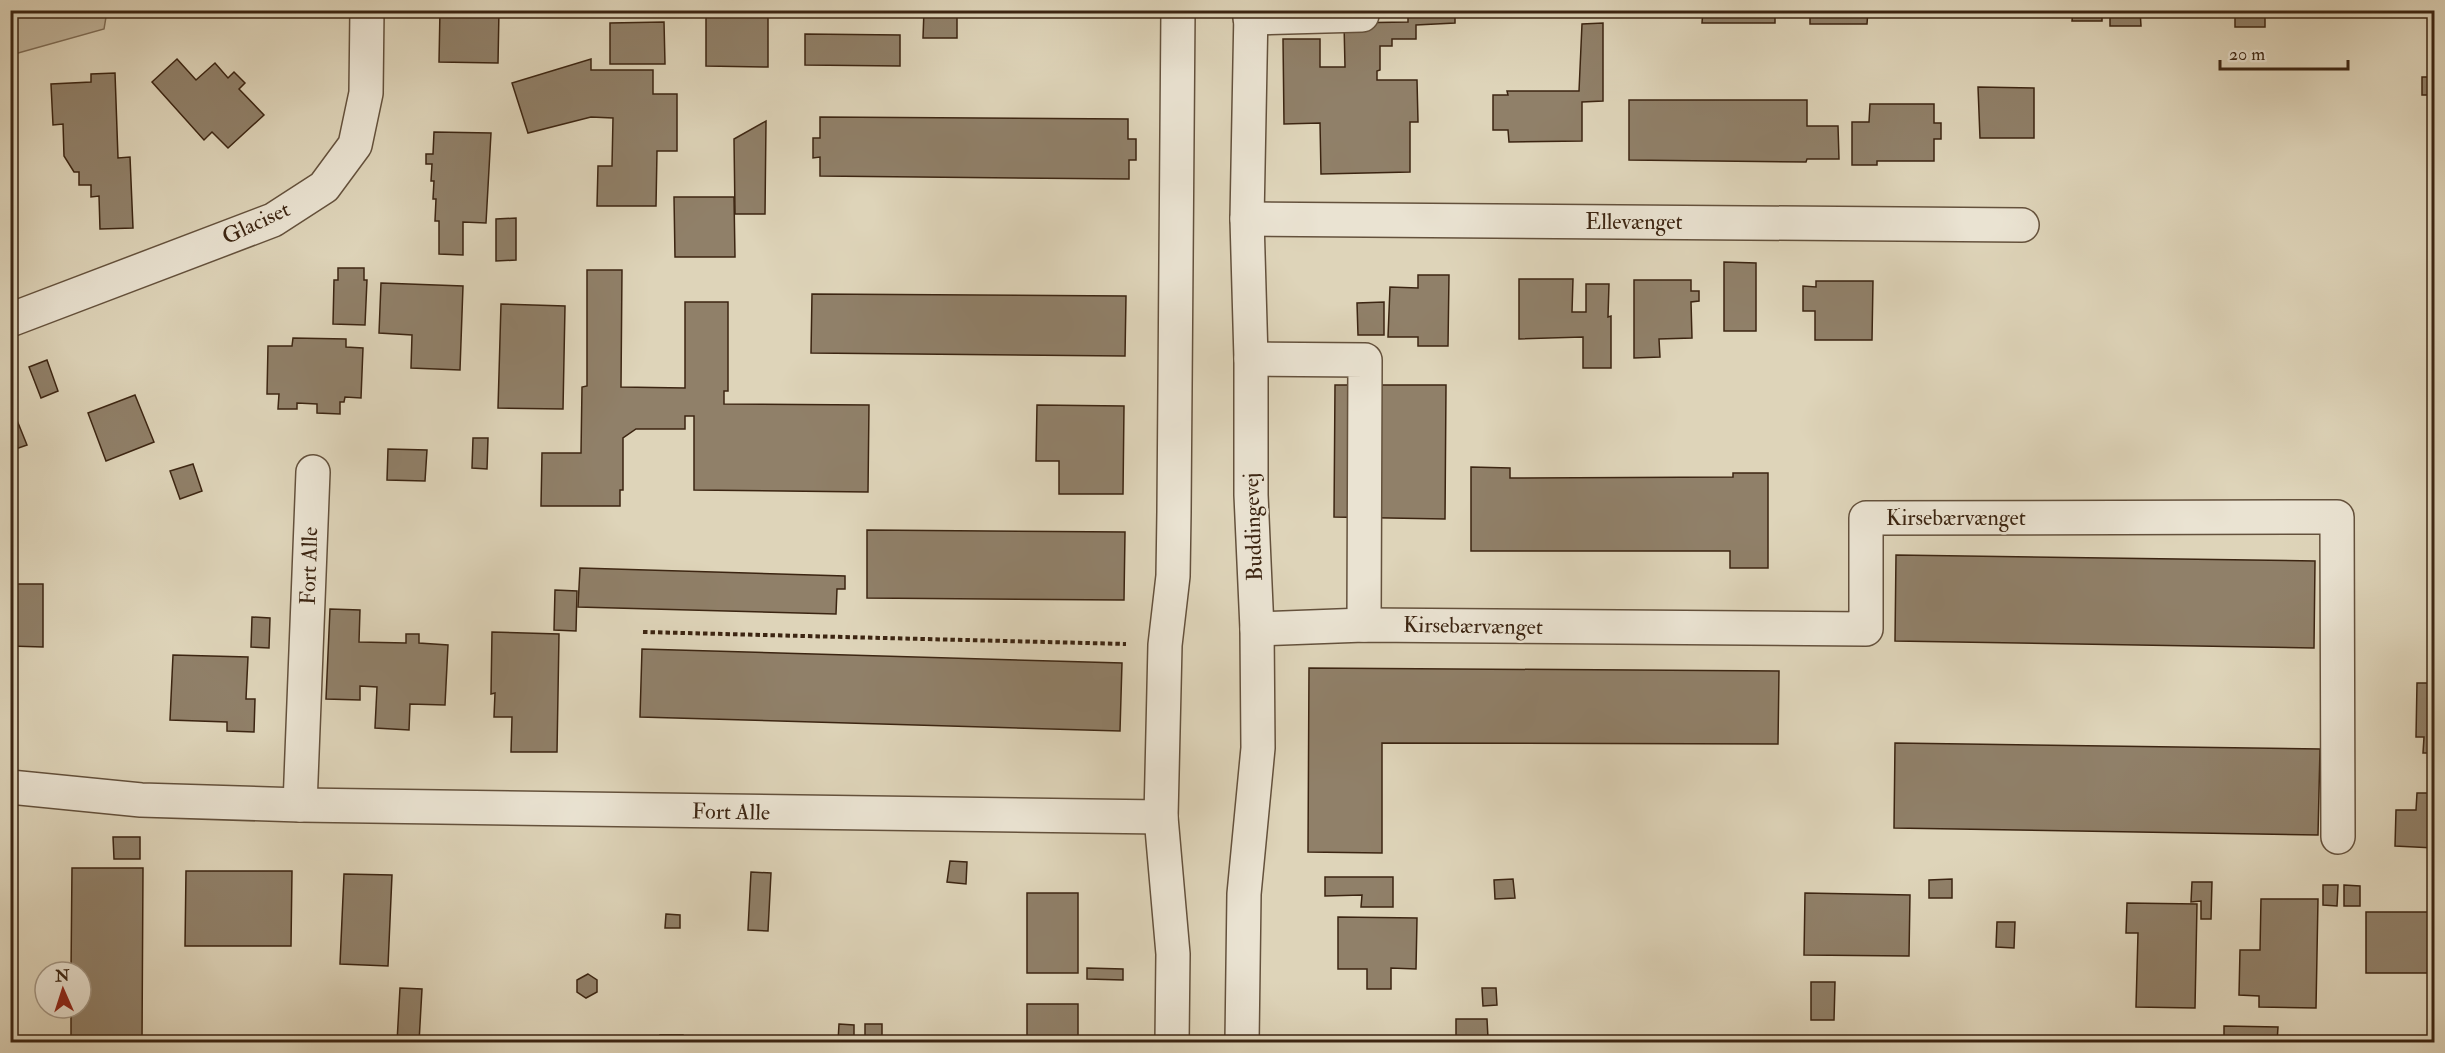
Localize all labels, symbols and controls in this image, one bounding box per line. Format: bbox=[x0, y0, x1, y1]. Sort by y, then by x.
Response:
scale bar bbox=[2220, 33, 2348, 71]
text: 20 m bbox=[2229, 43, 2265, 66]
street label: Glaciset bbox=[218, 195, 294, 251]
street label: Ellevænget bbox=[1585, 208, 1683, 236]
street label: Buddingevej bbox=[1237, 472, 1269, 582]
street label: Kirsebærvænget bbox=[1886, 504, 2026, 532]
street label: Fort Alle bbox=[294, 526, 324, 606]
street label: Kirsebærvænget bbox=[1403, 611, 1543, 641]
street label: Fort Alle bbox=[692, 797, 770, 827]
north arrow bbox=[33, 960, 93, 1020]
text: N bbox=[54, 966, 71, 986]

